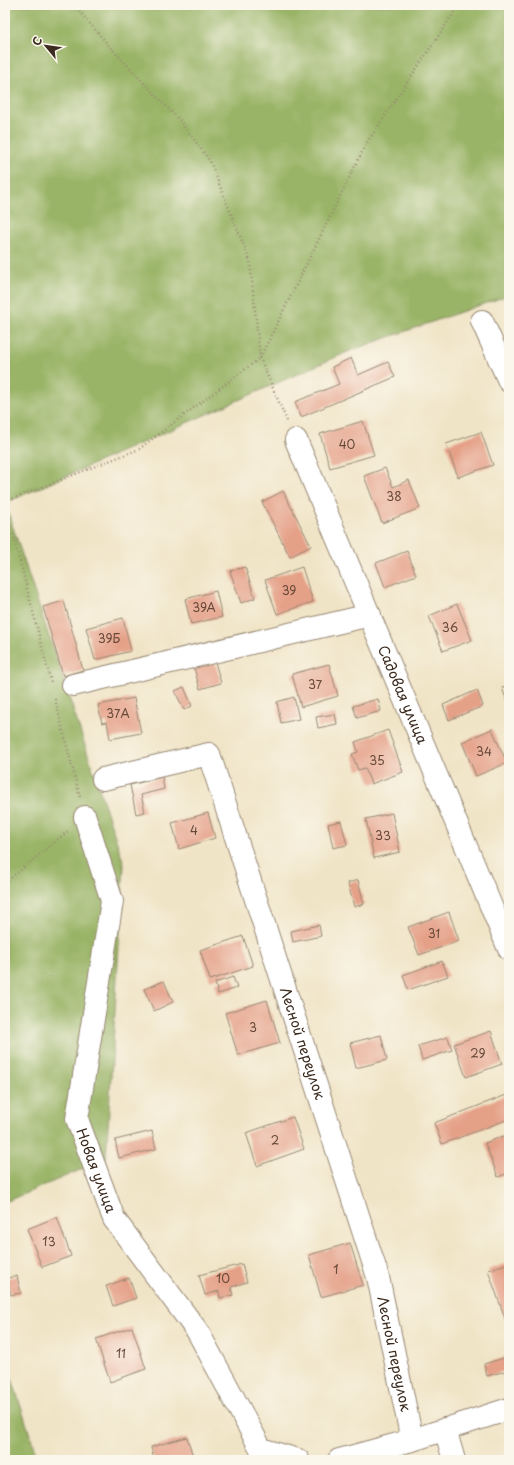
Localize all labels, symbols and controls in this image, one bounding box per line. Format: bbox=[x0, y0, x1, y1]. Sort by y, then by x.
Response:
north arrow bbox=[26, 26, 66, 66]
text: С bbox=[27, 33, 46, 49]
house number: 40 bbox=[339, 435, 356, 453]
house number: 38 bbox=[386, 487, 402, 505]
house number: 39 bbox=[282, 581, 296, 599]
house number: 39А bbox=[192, 598, 216, 616]
house number: 36 bbox=[442, 618, 458, 636]
house number: 39Б bbox=[98, 629, 120, 647]
street label: Садовая улица bbox=[373, 642, 433, 747]
house number: 37 bbox=[308, 675, 323, 693]
house number: 37А bbox=[106, 704, 130, 722]
house number: 34 bbox=[476, 742, 492, 760]
house number: 35 bbox=[369, 751, 385, 769]
house number: 4 bbox=[190, 821, 198, 839]
house number: 33 bbox=[375, 826, 391, 844]
house number: 31 bbox=[428, 924, 440, 942]
street label: Лесной переулок bbox=[275, 984, 331, 1103]
house number: 3 bbox=[249, 1018, 257, 1036]
house number: 29 bbox=[470, 1044, 486, 1062]
street label: Новая улица bbox=[71, 1125, 122, 1216]
house number: 2 bbox=[271, 1131, 279, 1149]
house number: 13 bbox=[42, 1232, 56, 1250]
house number: 1 bbox=[333, 1260, 339, 1278]
house number: 10 bbox=[216, 1269, 230, 1287]
street label: Лесной переулок bbox=[372, 1294, 417, 1414]
house number: 11 bbox=[116, 1344, 126, 1362]

